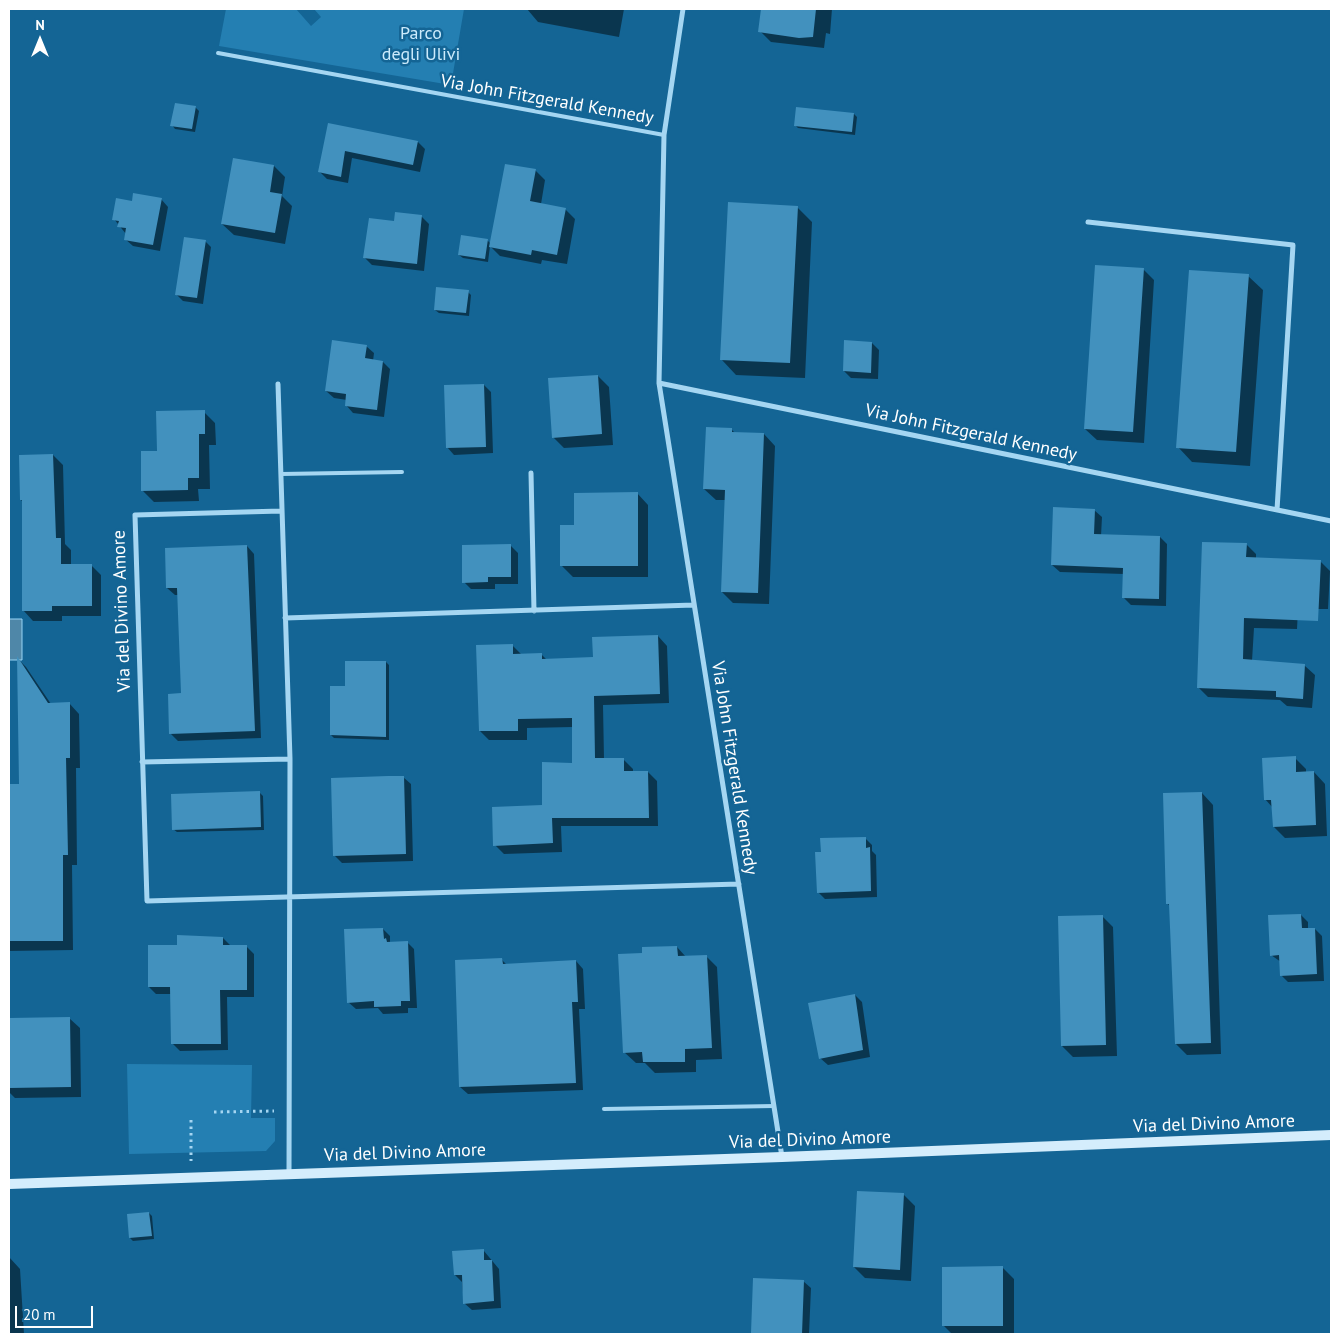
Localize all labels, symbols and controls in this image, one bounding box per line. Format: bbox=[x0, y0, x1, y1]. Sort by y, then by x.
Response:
north arrow bbox=[15, 15, 65, 65]
text: N bbox=[35, 16, 45, 34]
park label: Parco degli Ulivi bbox=[382, 23, 460, 66]
street label: Via John Fitzgerald Kennedy bbox=[439, 71, 655, 129]
street label: Via John Fitzgerald Kennedy bbox=[863, 400, 1079, 466]
street label: Via del Divino Amore bbox=[108, 530, 136, 692]
street label: Via John Fitzgerald Kennedy bbox=[706, 660, 762, 876]
street label: Via del Divino Amore bbox=[1133, 1110, 1295, 1138]
street label: Via del Divino Amore bbox=[729, 1126, 891, 1154]
street label: Via del Divino Amore bbox=[324, 1139, 486, 1167]
scale bar bbox=[18, 1296, 95, 1328]
text: 20 m bbox=[23, 1305, 56, 1324]

